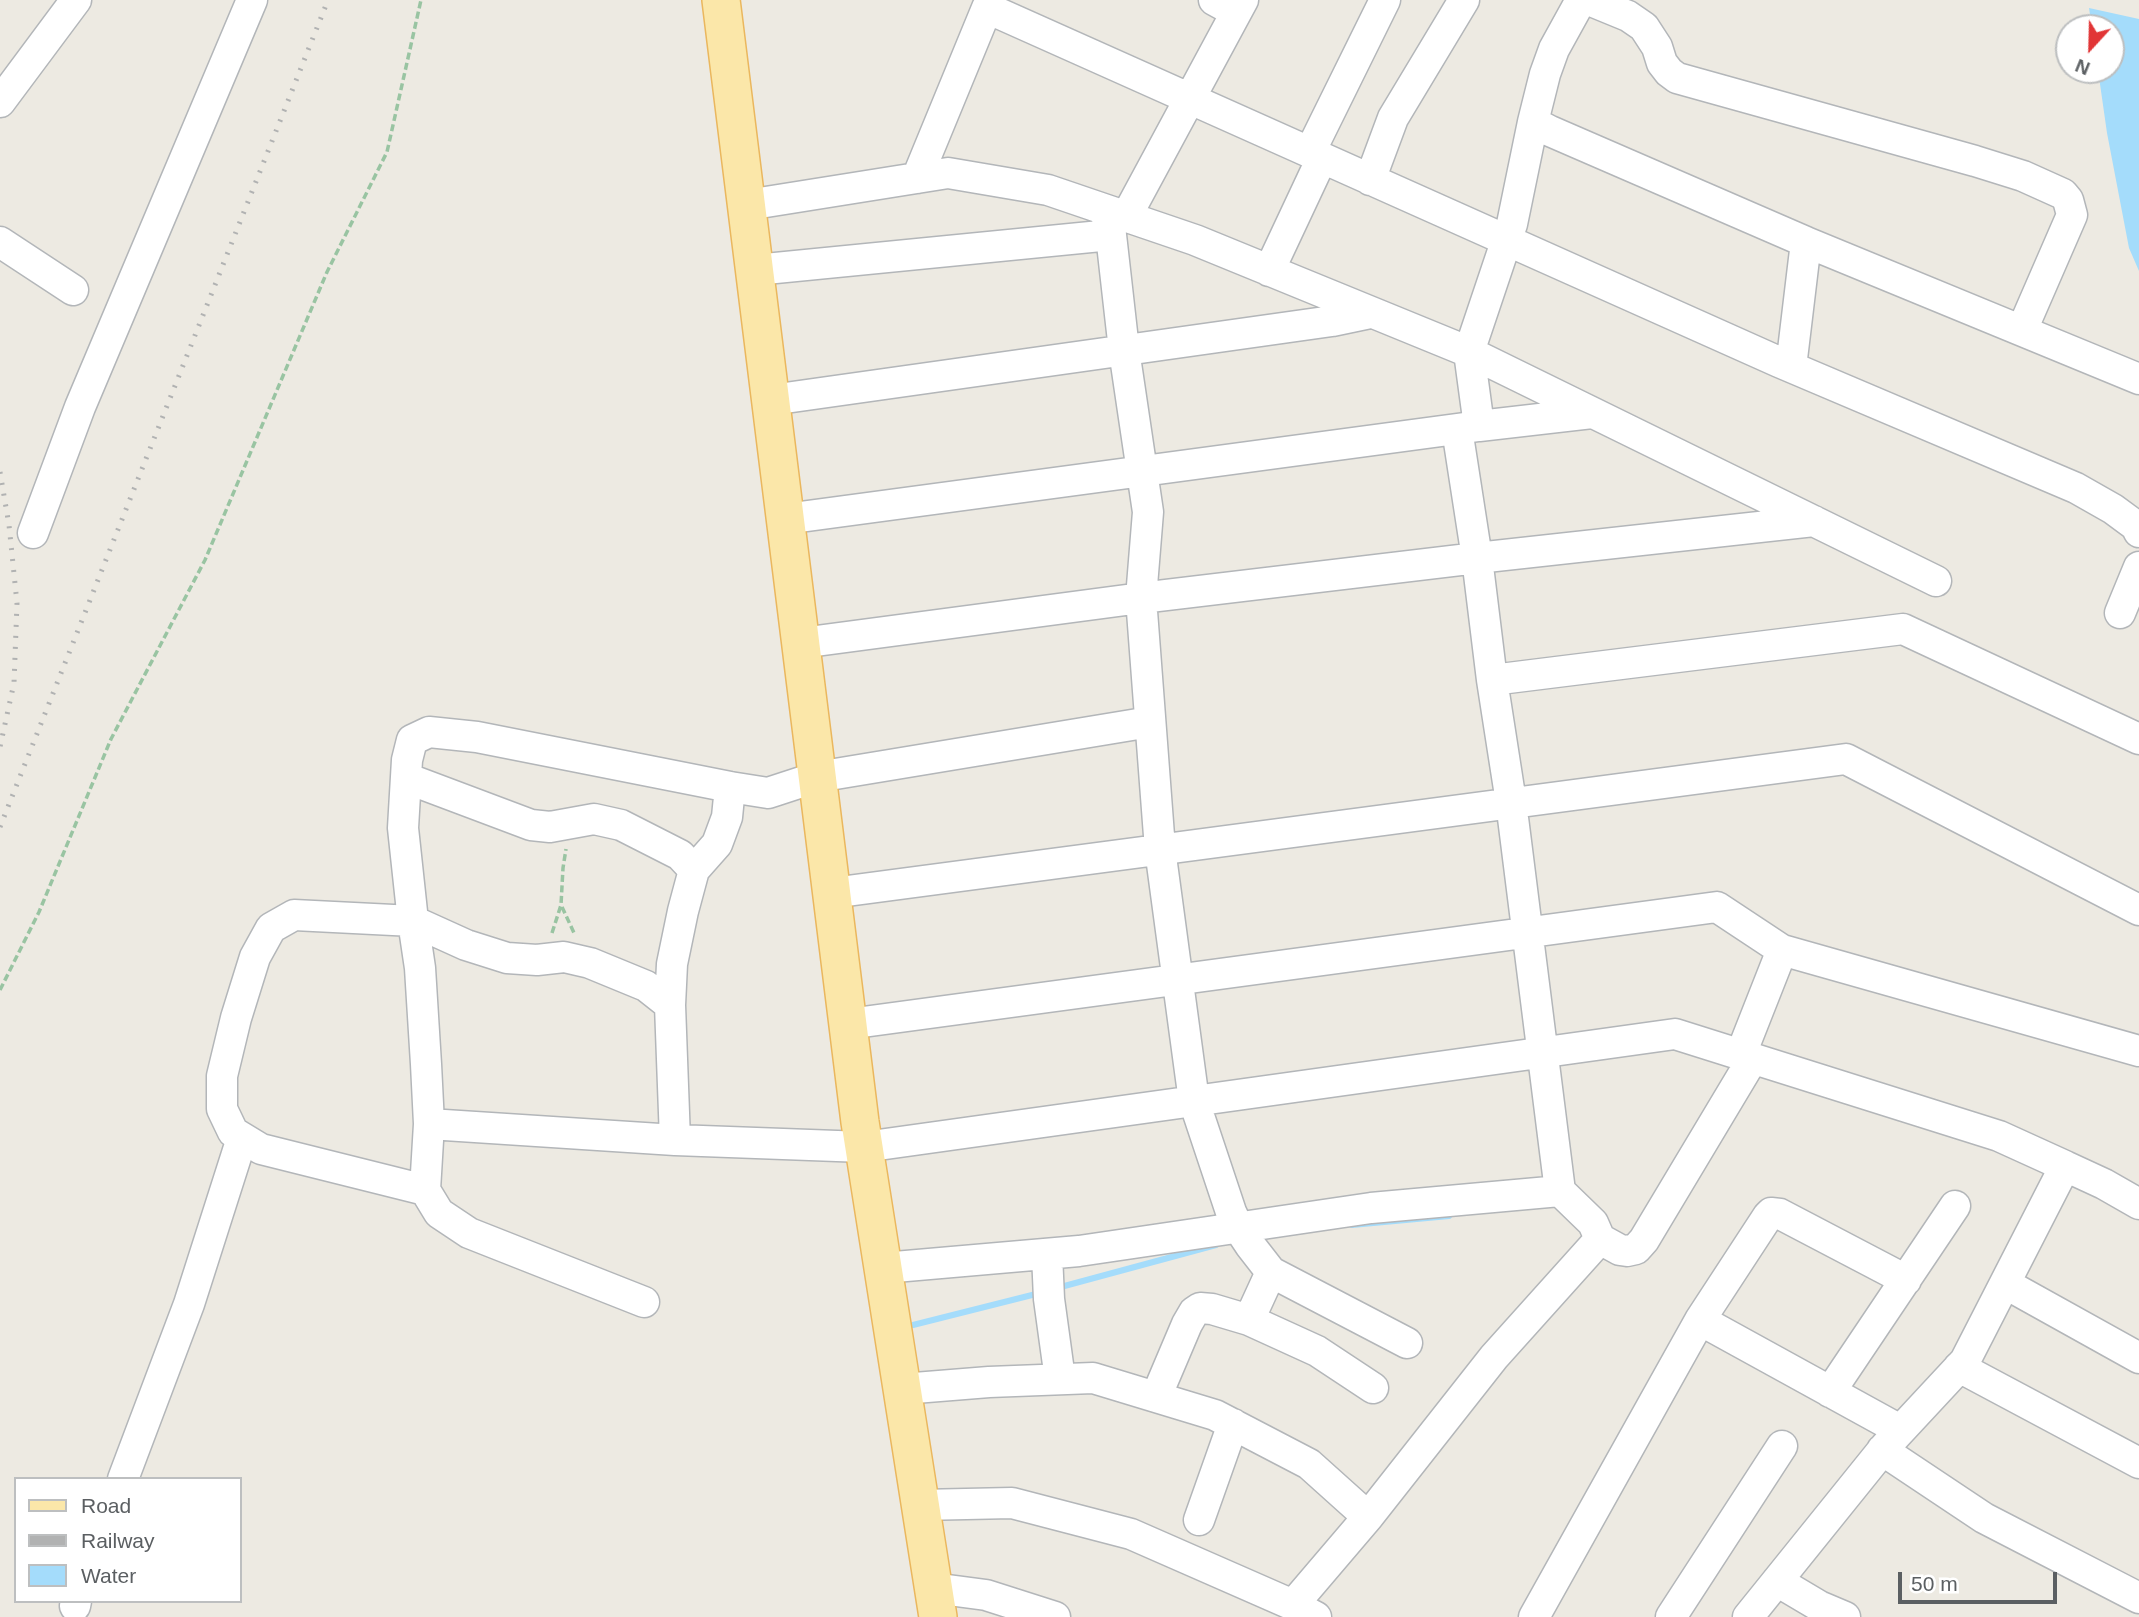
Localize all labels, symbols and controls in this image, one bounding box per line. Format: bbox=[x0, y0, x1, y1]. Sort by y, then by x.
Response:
north arrow bbox=[2055, 14, 2125, 84]
text: N bbox=[2072, 55, 2093, 79]
legend bbox=[14, 1477, 242, 1603]
text: Road bbox=[81, 1494, 131, 1517]
text: Railway bbox=[81, 1529, 155, 1552]
scale bar bbox=[1901, 1558, 2060, 1602]
text: Water bbox=[81, 1564, 136, 1587]
text: 50 m bbox=[1911, 1572, 1958, 1595]

